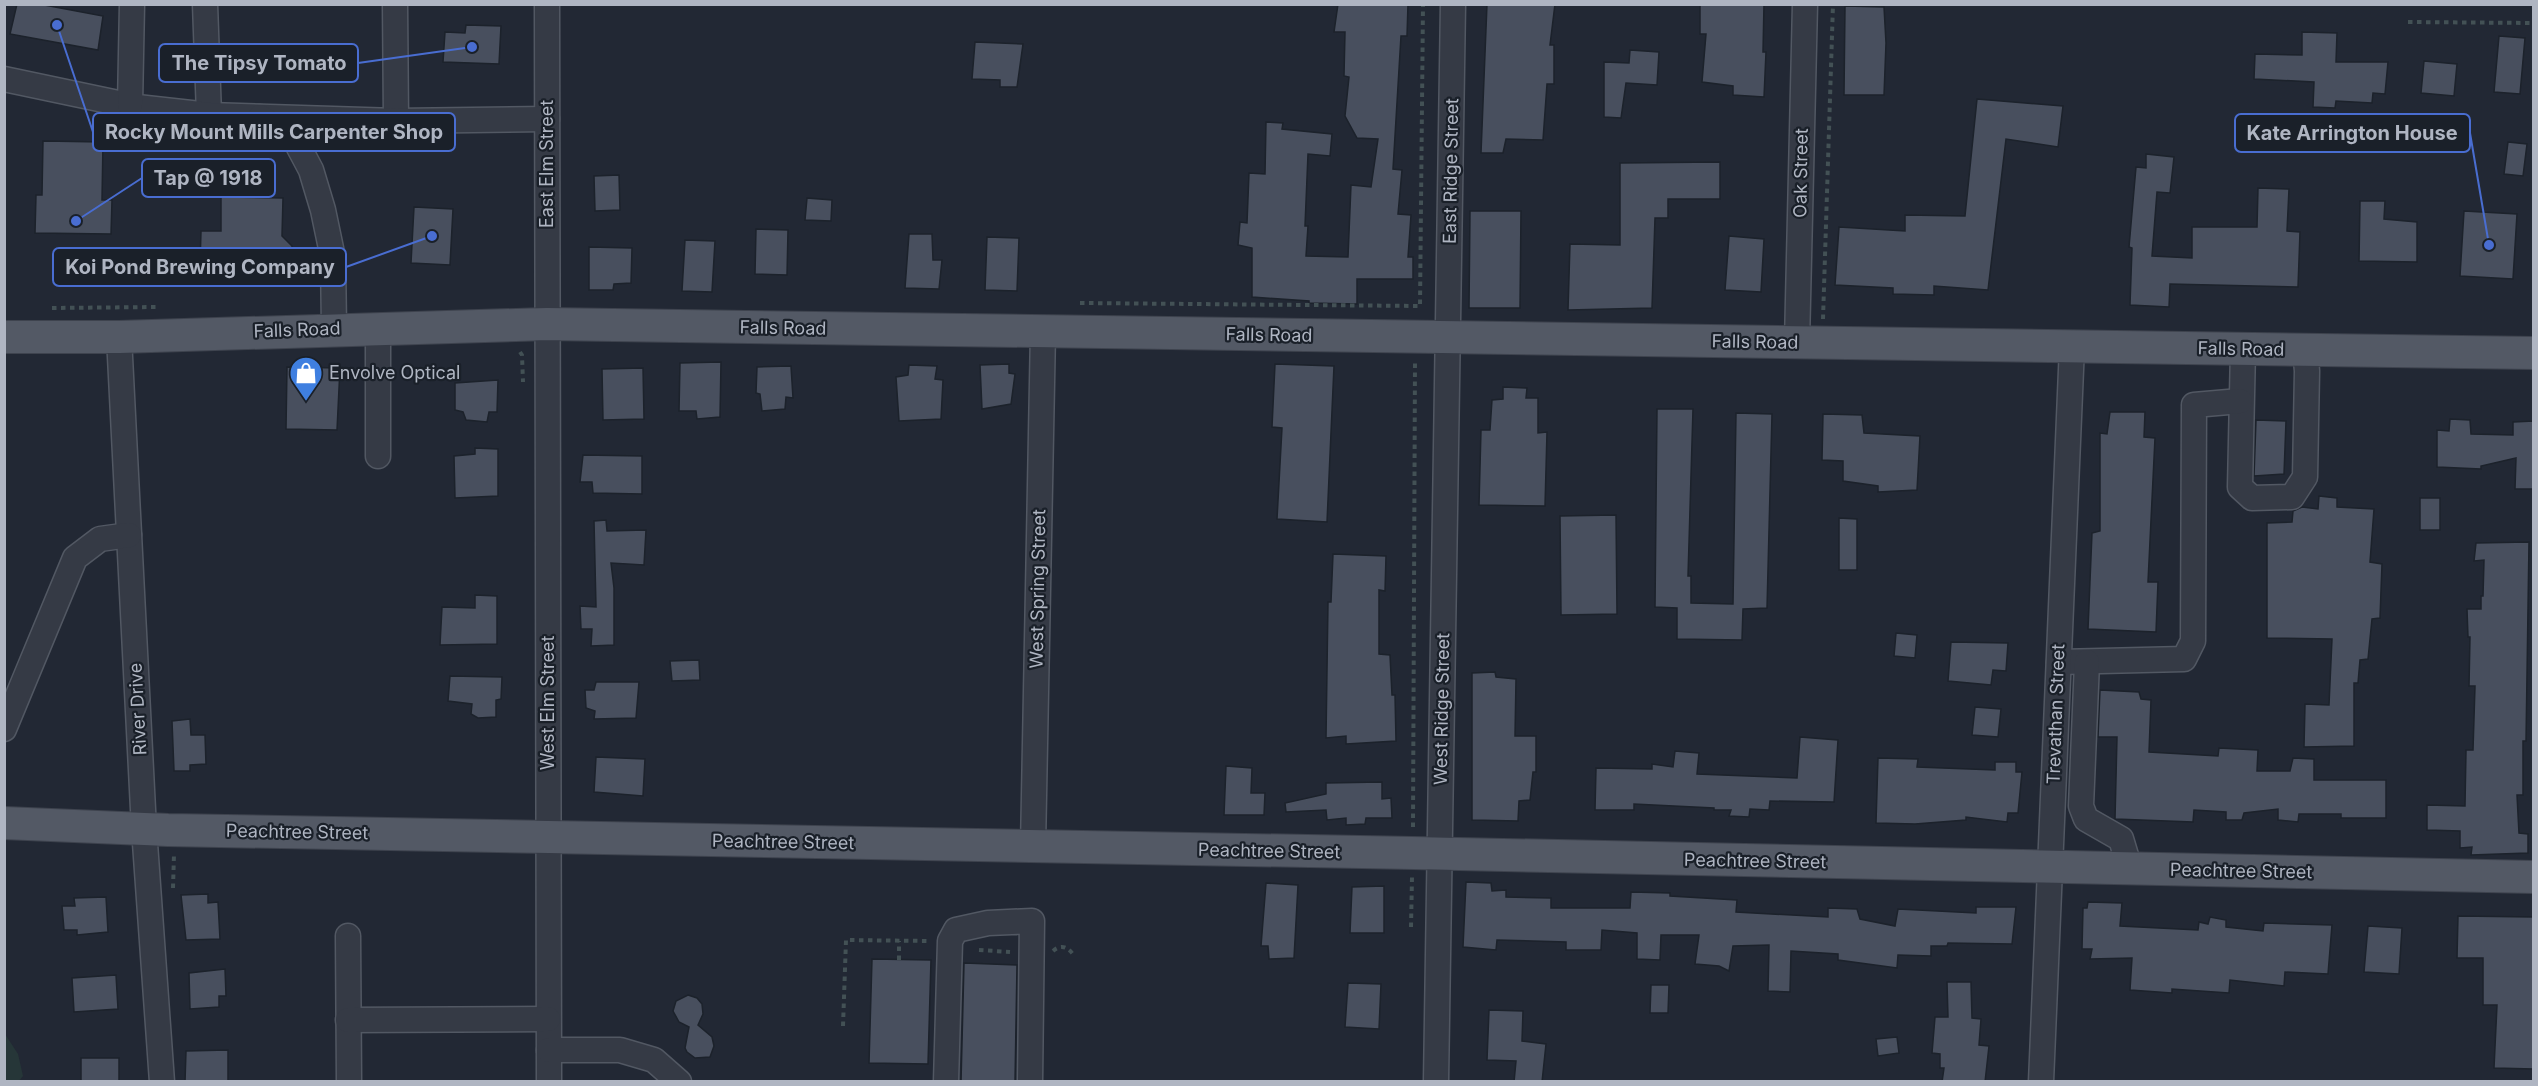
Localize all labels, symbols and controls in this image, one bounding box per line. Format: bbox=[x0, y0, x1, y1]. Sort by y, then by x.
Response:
callout: The Tipsy Tomato bbox=[159, 44, 358, 82]
text: The Tipsy Tomato bbox=[171, 51, 347, 75]
street label: East Ridge Street bbox=[1439, 98, 1462, 244]
street label: East Elm Street bbox=[536, 100, 557, 228]
callout: Rocky Mount Mills Carpenter Shop bbox=[93, 113, 455, 151]
callout: Kate Arrington House bbox=[2235, 114, 2470, 152]
text: Rocky Mount Mills Carpenter Shop bbox=[105, 120, 443, 144]
text: Kate Arrington House bbox=[2246, 121, 2458, 145]
street label: Oak Street bbox=[1789, 128, 1812, 218]
callout: Tap @ 1918 bbox=[142, 159, 275, 197]
text: Tap @ 1918 bbox=[153, 166, 263, 190]
callout: Koi Pond Brewing Company bbox=[53, 248, 346, 286]
text: Koi Pond Brewing Company bbox=[65, 255, 335, 279]
street label: Falls Road bbox=[739, 316, 827, 339]
street label: Falls Road bbox=[253, 317, 341, 342]
street label: Falls Road bbox=[1225, 323, 1313, 346]
street label: Falls Road bbox=[1711, 330, 1799, 353]
street label: Falls Road bbox=[2197, 337, 2285, 360]
shop icon: Envolve Optical bbox=[288, 355, 324, 402]
place label: Envolve Optical bbox=[329, 362, 460, 383]
street label: West Spring Street bbox=[1026, 509, 1049, 669]
street label: West Ridge Street bbox=[1430, 633, 1453, 785]
street label: West Elm Street bbox=[537, 636, 558, 770]
street label: Trevathan Street bbox=[2043, 643, 2068, 785]
street label: River Drive bbox=[125, 662, 150, 756]
street label: Peachtree Street bbox=[226, 820, 368, 843]
street label: Peachtree Street bbox=[712, 830, 854, 853]
street label: Peachtree Street bbox=[1198, 839, 1340, 862]
street label: Peachtree Street bbox=[1684, 849, 1826, 872]
street label: Peachtree Street bbox=[2170, 859, 2312, 882]

